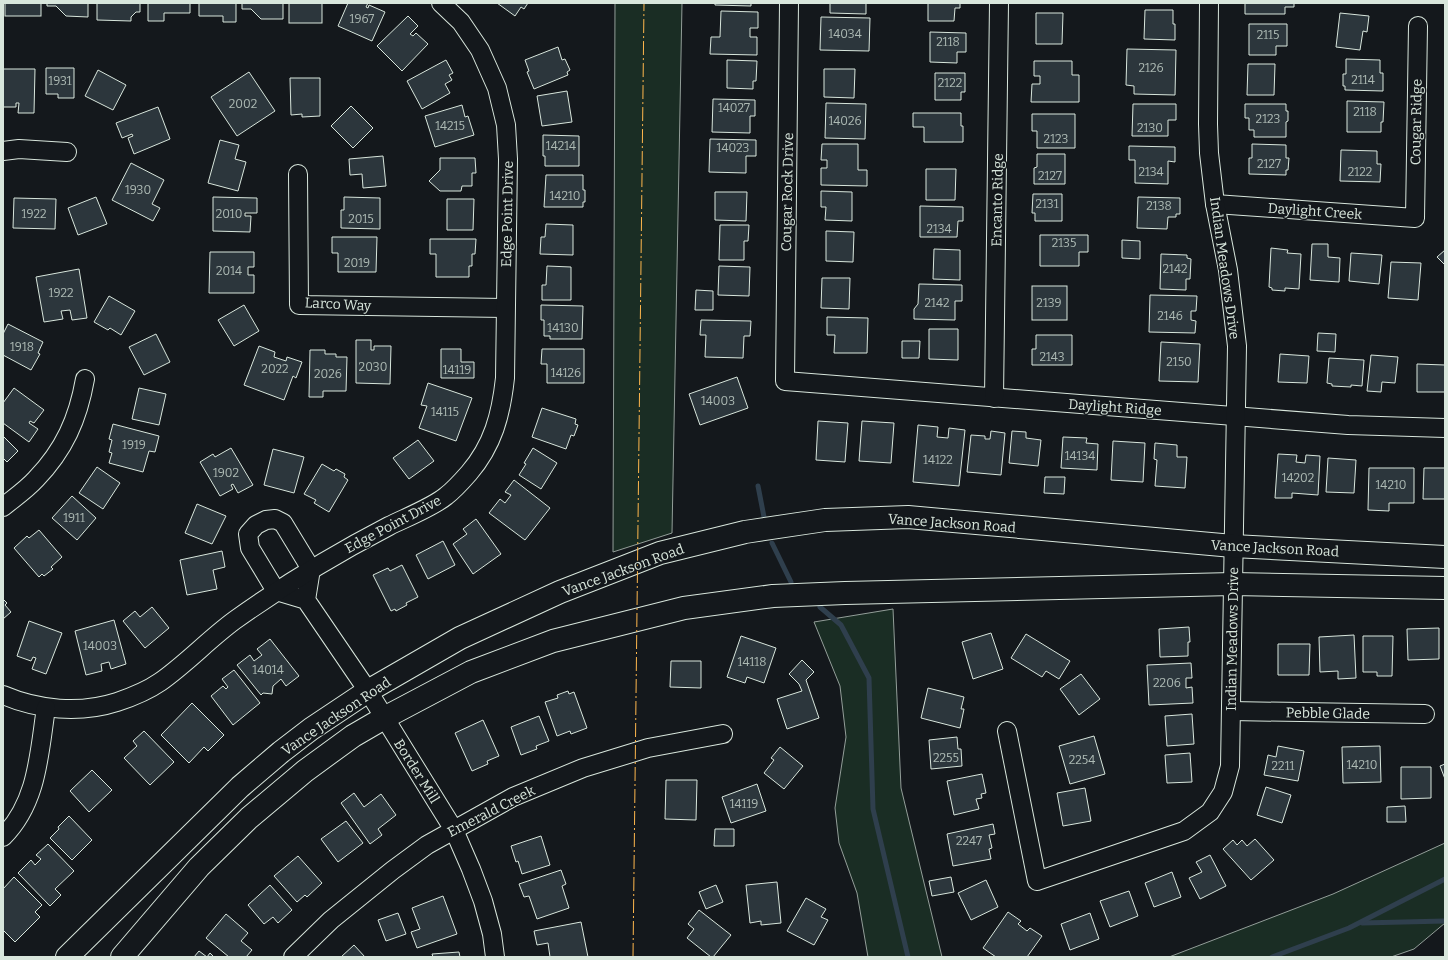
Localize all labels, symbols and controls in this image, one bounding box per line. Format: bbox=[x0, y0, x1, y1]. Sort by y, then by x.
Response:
house number: 1967 bbox=[350, 12, 374, 26]
house number: 14034 bbox=[828, 27, 862, 41]
house number: 2115 bbox=[1257, 28, 1279, 42]
house number: 2118 bbox=[936, 35, 960, 49]
house number: 2126 bbox=[1139, 61, 1163, 75]
house number: 2114 bbox=[1351, 73, 1375, 87]
house number: 1931 bbox=[48, 74, 72, 88]
house number: 2122 bbox=[938, 76, 962, 90]
street label: Cougar Ridge bbox=[1407, 79, 1426, 165]
house number: 2002 bbox=[229, 97, 257, 111]
house number: 14027 bbox=[718, 101, 750, 115]
house number: 2118 bbox=[1353, 105, 1377, 119]
house number: 2123 bbox=[1256, 112, 1281, 126]
house number: 14026 bbox=[828, 114, 862, 128]
house number: 14215 bbox=[435, 119, 465, 133]
house number: 2130 bbox=[1137, 121, 1163, 135]
street label: Cougar Rock Drive bbox=[778, 132, 797, 252]
house number: 2123 bbox=[1044, 132, 1069, 146]
house number: 14214 bbox=[546, 139, 576, 153]
house number: 14023 bbox=[717, 141, 750, 155]
street label: Encanto Ridge bbox=[988, 153, 1007, 247]
house number: 2127 bbox=[1257, 157, 1281, 171]
street label: Edge Point Drive bbox=[498, 161, 517, 267]
house number: 2134 bbox=[1138, 165, 1164, 179]
house number: 2122 bbox=[1348, 165, 1372, 179]
house number: 2127 bbox=[1038, 169, 1062, 183]
house number: 1930 bbox=[125, 183, 151, 197]
house number: 14210 bbox=[550, 189, 580, 203]
street label: Indian Meadows Drive bbox=[1206, 196, 1243, 341]
house number: 2131 bbox=[1035, 197, 1059, 211]
house number: 2138 bbox=[1146, 199, 1172, 213]
street label: Daylight Creek bbox=[1267, 200, 1363, 223]
house number: 1922 bbox=[22, 207, 46, 221]
house number: 2010 bbox=[216, 207, 242, 221]
house number: 2015 bbox=[348, 212, 374, 226]
house number: 2134 bbox=[926, 222, 952, 236]
house number: 2135 bbox=[1052, 236, 1076, 250]
house number: 2019 bbox=[344, 256, 370, 270]
house number: 2142 bbox=[1163, 262, 1187, 276]
house number: 2014 bbox=[216, 264, 242, 278]
house number: 1922 bbox=[49, 286, 73, 300]
street label: Larco Way bbox=[304, 294, 372, 315]
house number: 2142 bbox=[925, 296, 949, 310]
house number: 2139 bbox=[1036, 296, 1062, 310]
house number: 2146 bbox=[1157, 309, 1183, 323]
house number: 14130 bbox=[547, 321, 579, 335]
house number: 1918 bbox=[10, 340, 34, 354]
house number: 2143 bbox=[1039, 350, 1065, 364]
house number: 2150 bbox=[1166, 355, 1192, 369]
house number: 2030 bbox=[359, 360, 387, 374]
house number: 2022 bbox=[261, 362, 289, 376]
house number: 14119 bbox=[443, 363, 471, 377]
house number: 14126 bbox=[551, 366, 581, 380]
house number: 2026 bbox=[314, 367, 342, 381]
house number: 14003 bbox=[701, 394, 735, 408]
street label: Daylight Ridge bbox=[1068, 396, 1162, 419]
house number: 14115 bbox=[431, 405, 459, 419]
house number: 1919 bbox=[122, 438, 146, 452]
house number: 14134 bbox=[1065, 449, 1095, 463]
house number: 14122 bbox=[923, 453, 953, 467]
house number: 1902 bbox=[213, 466, 239, 480]
house number: 14202 bbox=[1282, 471, 1314, 485]
house number: 14210 bbox=[1376, 478, 1406, 492]
street label: Edge Point Drive bbox=[342, 492, 444, 557]
house number: 1911 bbox=[63, 511, 85, 525]
street label: Vance Jackson Road bbox=[887, 511, 1016, 536]
street label: Vance Jackson Road bbox=[1211, 537, 1339, 560]
street label: Vance Jackson Road bbox=[560, 541, 686, 600]
street label: Indian Meadows Drive bbox=[1223, 567, 1242, 711]
house number: 14003 bbox=[83, 639, 117, 653]
house number: 14118 bbox=[738, 655, 766, 669]
house number: 14014 bbox=[252, 663, 284, 677]
street label: Vance Jackson Road bbox=[278, 674, 394, 759]
house number: 2206 bbox=[1153, 676, 1181, 690]
street label: Pebble Glade bbox=[1286, 704, 1370, 723]
street label: Border Mill bbox=[390, 736, 443, 806]
house number: 2255 bbox=[933, 751, 959, 765]
house number: 2254 bbox=[1069, 753, 1095, 767]
house number: 14210 bbox=[1347, 758, 1377, 772]
house number: 2211 bbox=[1272, 759, 1295, 773]
street label: Emerald Creek bbox=[445, 782, 538, 841]
house number: 14119 bbox=[730, 797, 758, 811]
house number: 2247 bbox=[956, 834, 982, 848]

